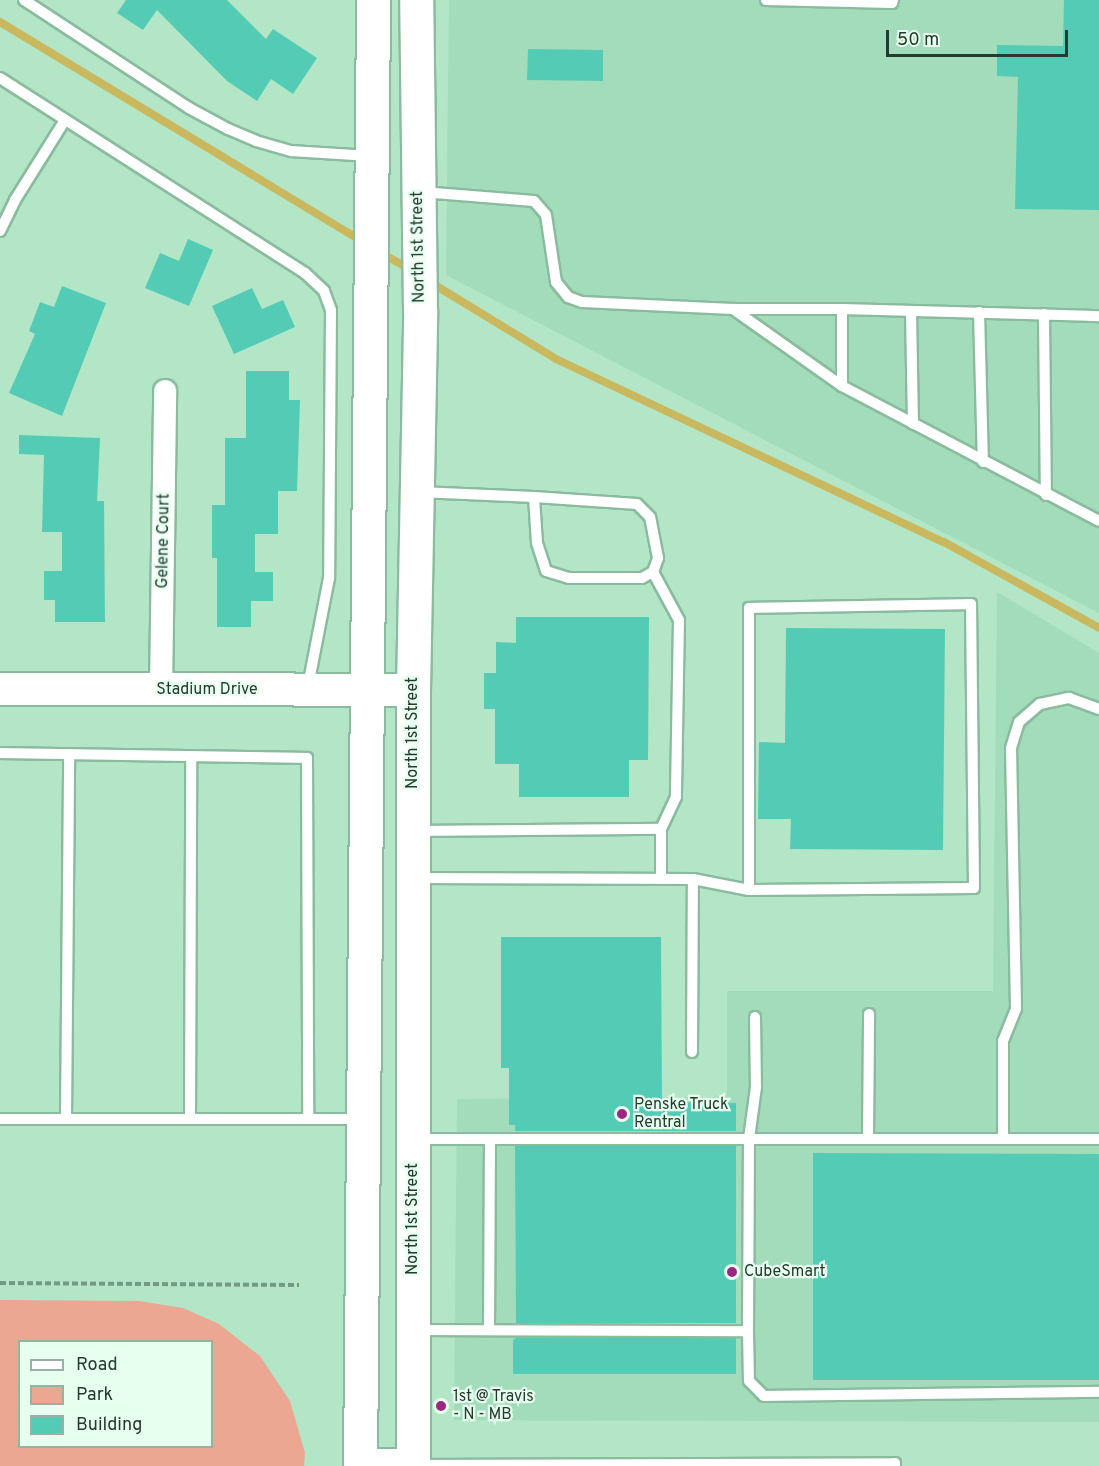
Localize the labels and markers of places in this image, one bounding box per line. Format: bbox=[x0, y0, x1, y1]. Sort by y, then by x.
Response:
place label: Penske Truck Rentral bbox=[634, 1095, 729, 1133]
marker: Penske Truck Rentral bbox=[615, 1107, 629, 1121]
place label: CubeSmart bbox=[744, 1262, 826, 1282]
marker: CubeSmart bbox=[725, 1265, 739, 1279]
place label: 1st @ Travis - N - MB bbox=[453, 1387, 534, 1425]
marker: 1st @ Travis - N - MB bbox=[434, 1399, 448, 1413]

